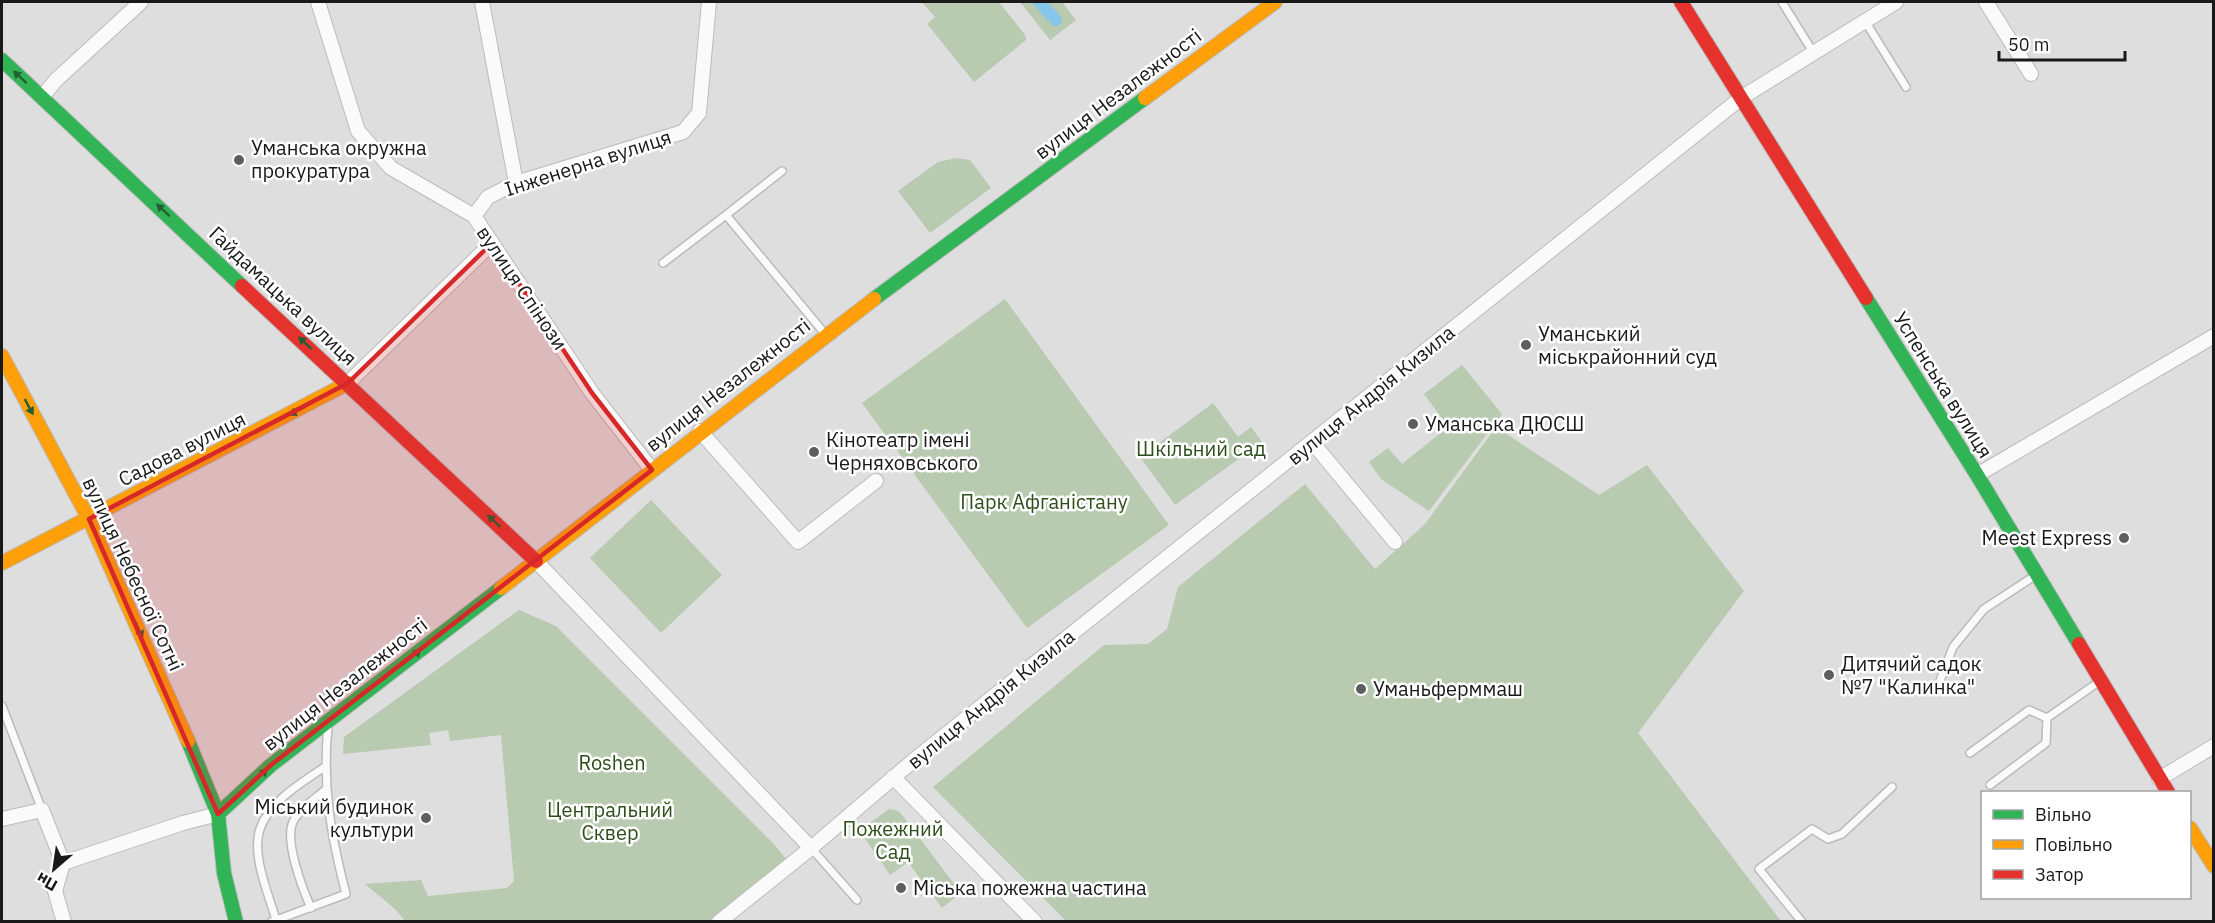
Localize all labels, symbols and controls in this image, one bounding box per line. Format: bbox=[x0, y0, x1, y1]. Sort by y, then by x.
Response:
street label: вулиця Незалежності bbox=[1029, 22, 1206, 165]
scale bar bbox=[1999, 24, 2125, 62]
text: 50 m bbox=[2008, 33, 2050, 56]
one-way arrow bbox=[13, 71, 28, 84]
street label: Інженерна вулиця bbox=[501, 123, 675, 202]
place label: Уманська окружна прокуратура bbox=[251, 134, 427, 184]
marker: Уманська окружна прокуратура bbox=[232, 153, 246, 167]
one-way arrow bbox=[155, 203, 170, 217]
street label: Гайдамацька вулиця bbox=[204, 220, 363, 371]
street label: вулиця Спінози bbox=[471, 220, 574, 355]
street label: Успенська вулиця bbox=[1888, 306, 1999, 463]
street label: вулиця Незалежності bbox=[640, 312, 816, 457]
street label: вулиця Андрія Кизила bbox=[1281, 318, 1460, 471]
place label: Уманський міськрайонний суд bbox=[1538, 320, 1717, 370]
one-way arrow bbox=[298, 337, 313, 350]
marker: Уманський міськрайонний суд bbox=[1519, 338, 1533, 352]
one-way arrow bbox=[24, 399, 34, 416]
street label: Садова вулиця bbox=[113, 405, 250, 492]
one-way arrow bbox=[288, 406, 305, 416]
place label: Уманська ДЮСШ bbox=[1425, 410, 1584, 437]
marker: Уманська ДЮСШ bbox=[1406, 417, 1420, 431]
place label: Кінотеатр імені Черняховського bbox=[826, 426, 978, 476]
park label: Шкільний сад bbox=[1136, 435, 1266, 462]
marker: Кінотеатр імені Черняховського bbox=[807, 445, 821, 459]
street label: вулиця Небесної Сотні bbox=[77, 473, 190, 675]
park label: Парк Афганістану bbox=[960, 488, 1128, 515]
one-way arrow bbox=[486, 514, 501, 528]
place label: Meest Express bbox=[1981, 524, 2112, 551]
marker: Meest Express bbox=[2117, 531, 2131, 545]
street label: вулиця Незалежності bbox=[257, 611, 433, 756]
one-way arrow bbox=[134, 621, 143, 638]
street label: вулиця Андрія Кизила bbox=[901, 622, 1080, 775]
one-way arrow bbox=[406, 649, 422, 661]
place label: Дитячий садок №7 "Калинка" bbox=[1841, 650, 1982, 700]
marker: Дитячий садок №7 "Калинка" bbox=[1822, 668, 1836, 682]
place label: Уманьферммаш bbox=[1373, 675, 1523, 702]
marker: Уманьферммаш bbox=[1354, 682, 1368, 696]
park label: Roshen bbox=[578, 749, 646, 776]
one-way arrow bbox=[253, 768, 267, 782]
legend bbox=[1981, 791, 2191, 899]
place label: Міський будинок культури bbox=[255, 793, 414, 843]
park label: Центральний Сквер bbox=[547, 796, 673, 846]
text: Вільно bbox=[2035, 803, 2091, 826]
marker: Міський будинок культури bbox=[419, 811, 433, 825]
park label: Пожежний Сад bbox=[842, 815, 944, 865]
text: Повільно bbox=[2035, 833, 2112, 856]
north arrow bbox=[24, 839, 84, 899]
text: Затор bbox=[2035, 863, 2084, 886]
text: Пн bbox=[33, 868, 61, 896]
place label: Міська пожежна частина bbox=[913, 874, 1147, 901]
marker: Міська пожежна частина bbox=[894, 881, 908, 895]

